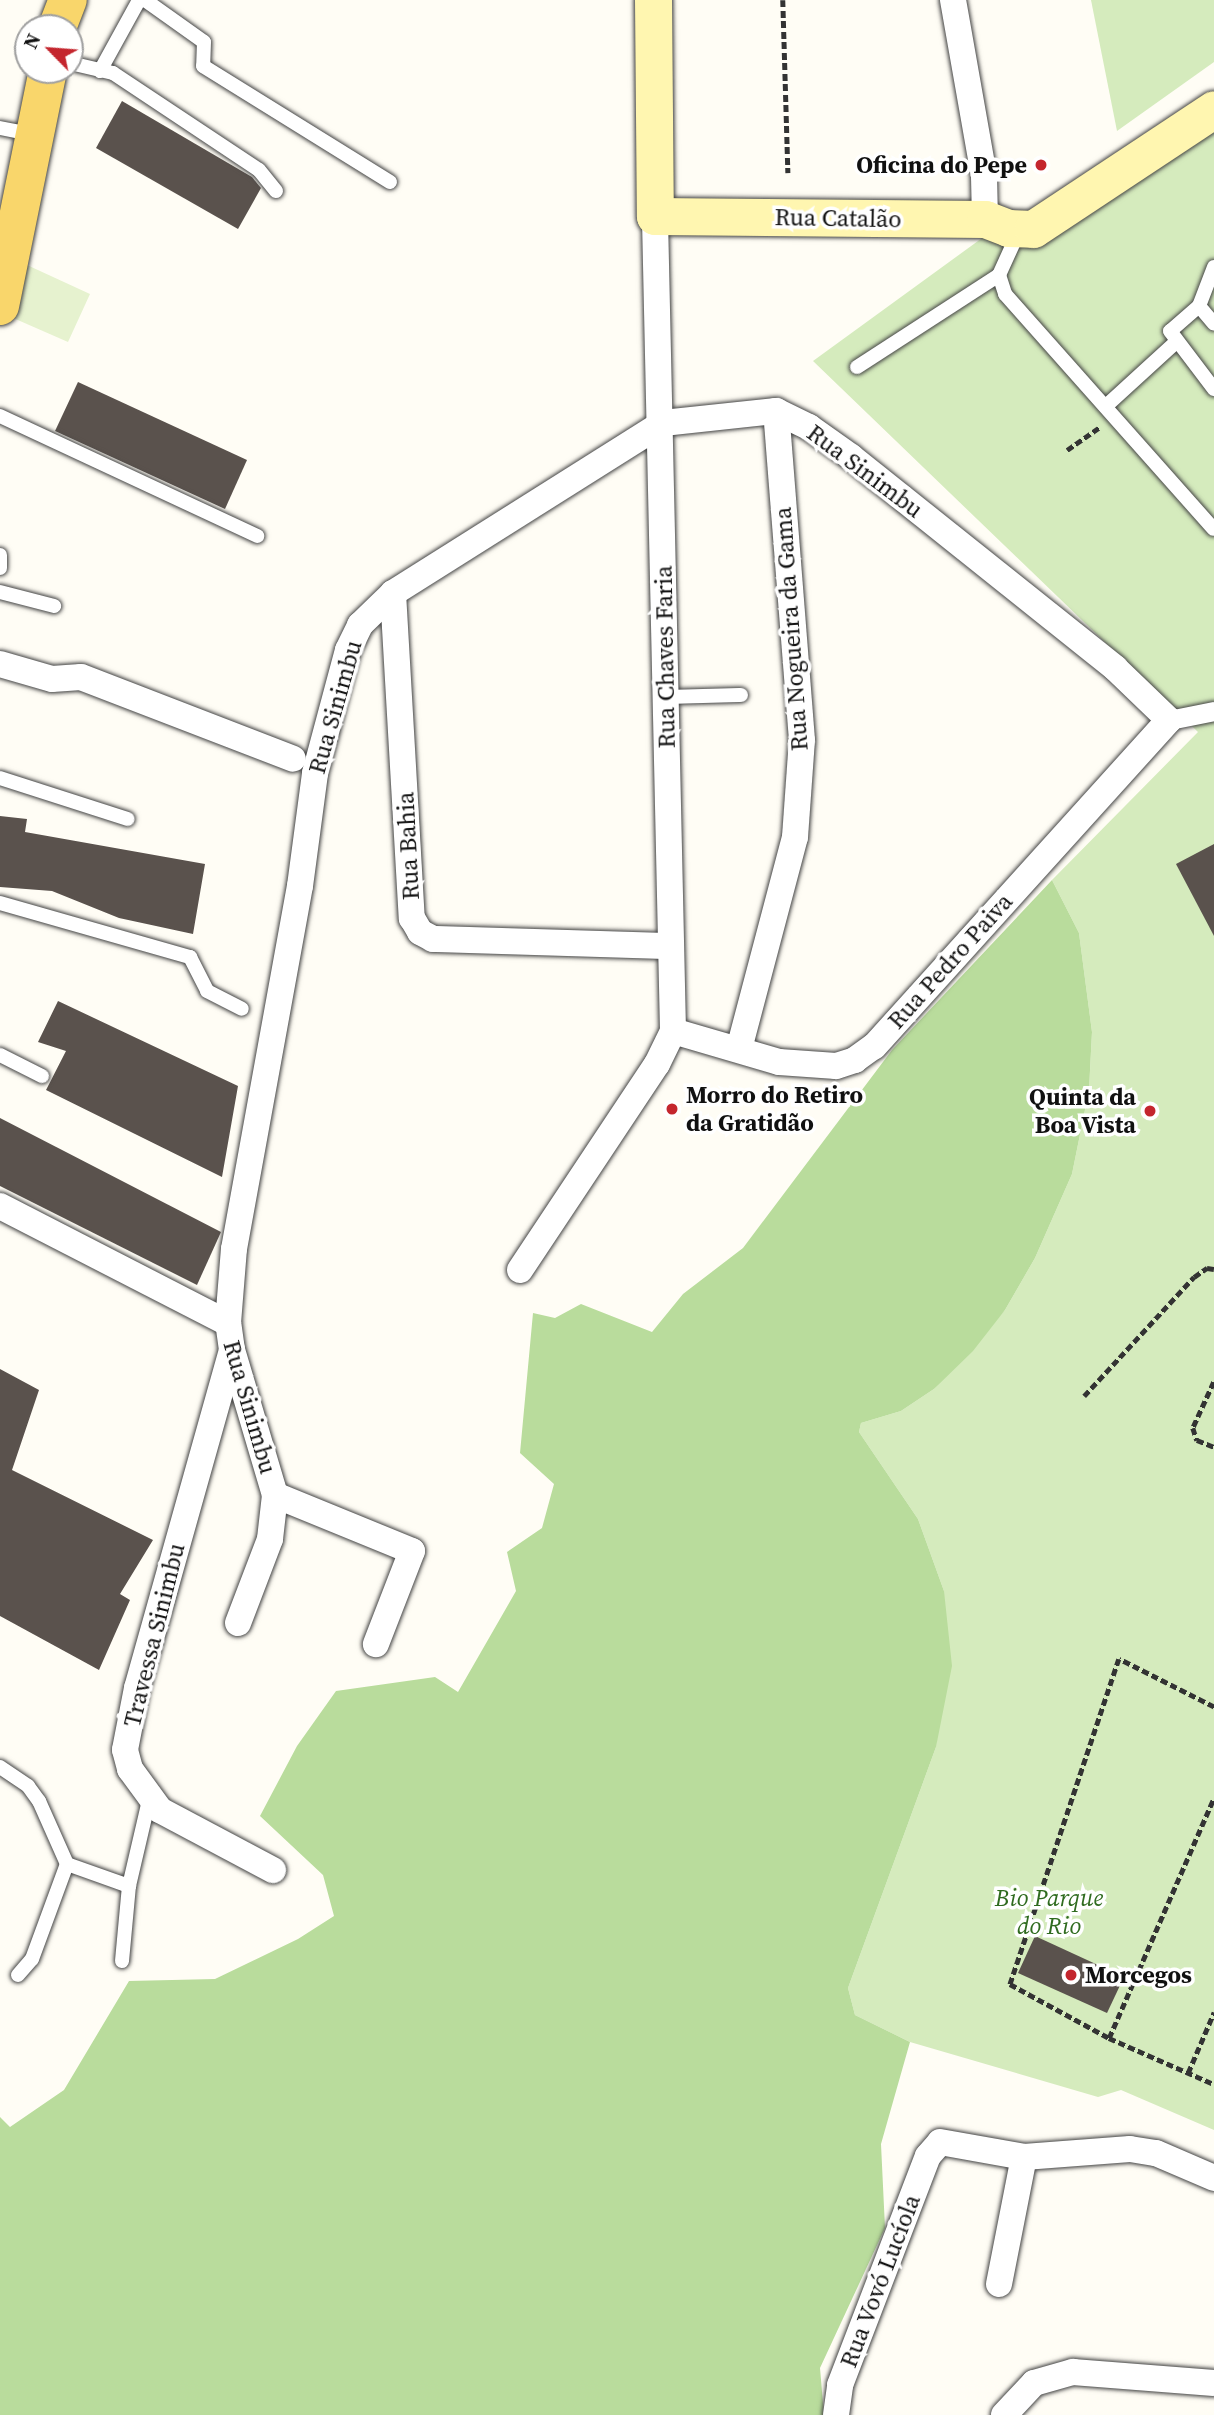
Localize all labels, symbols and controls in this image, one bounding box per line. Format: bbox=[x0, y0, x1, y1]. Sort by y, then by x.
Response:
north arrow bbox=[14, 14, 84, 84]
text: N bbox=[17, 29, 46, 53]
place label: Oficina do Pepe bbox=[856, 151, 1027, 179]
marker: Oficina do Pepe bbox=[1033, 157, 1049, 173]
street label: Rua Catalão bbox=[774, 202, 902, 234]
street label: Rua Sinimbu bbox=[801, 418, 929, 524]
street label: Rua Nogueira da Gama bbox=[768, 506, 814, 752]
street label: Rua Chaves Faria bbox=[649, 565, 681, 749]
street label: Rua Sinimbu bbox=[302, 637, 368, 777]
street label: Rua Bahia bbox=[391, 791, 425, 901]
street label: Rua Pedro Paiva bbox=[882, 887, 1018, 1035]
place label: Morro do Retiro da Gratidão bbox=[686, 1081, 863, 1137]
place label: Quinta da Boa Vista bbox=[1029, 1083, 1136, 1139]
marker: Morro do Retiro da Gratidão bbox=[664, 1101, 680, 1117]
marker: Quinta da Boa Vista bbox=[1142, 1103, 1158, 1119]
street label: Rua Sinimbu bbox=[217, 1337, 283, 1477]
street label: Travessa Sinimbu bbox=[117, 1540, 191, 1730]
park label: Bio Parque do Rio bbox=[995, 1884, 1103, 1940]
place label: Morcegos bbox=[1085, 1961, 1192, 1989]
marker: Morcegos bbox=[1063, 1967, 1079, 1983]
street label: Rua Vovó Lucíola bbox=[834, 2190, 926, 2372]

